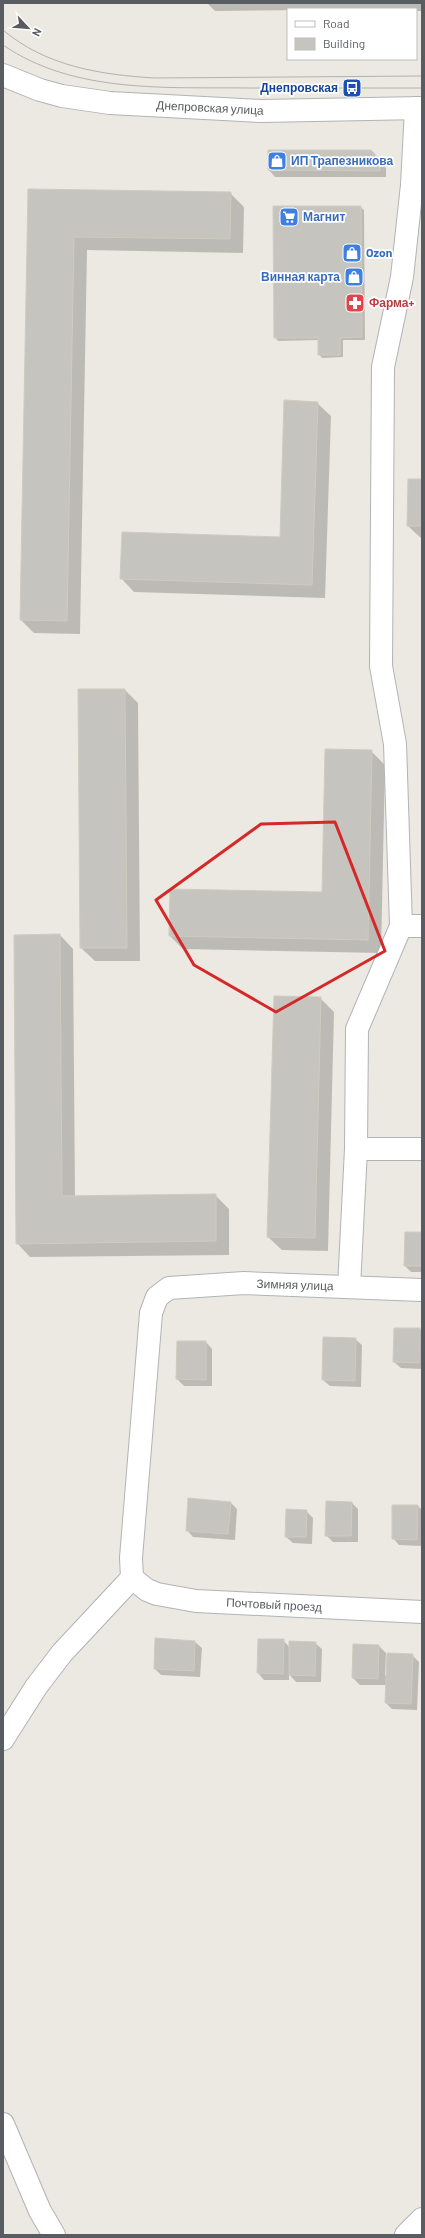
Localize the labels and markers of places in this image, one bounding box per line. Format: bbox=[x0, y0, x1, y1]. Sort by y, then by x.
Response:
bus stop icon: Днепровская bbox=[341, 77, 363, 99]
place label: Днепровская bbox=[260, 80, 338, 95]
shop icon: ИП Трапезникова bbox=[266, 150, 288, 172]
place label: ИП Трапезникова bbox=[291, 153, 393, 168]
supermarket icon: Магнит bbox=[278, 206, 300, 228]
place label: Магнит bbox=[303, 209, 345, 223]
shop icon: Ozon bbox=[341, 242, 363, 264]
place label: Ozon bbox=[366, 245, 392, 259]
shop icon: Винная карта bbox=[343, 266, 365, 288]
place label: Винная карта bbox=[261, 269, 340, 284]
pharmacy icon: Фарма+ bbox=[344, 292, 366, 314]
place label: Фарма+ bbox=[369, 295, 414, 310]

